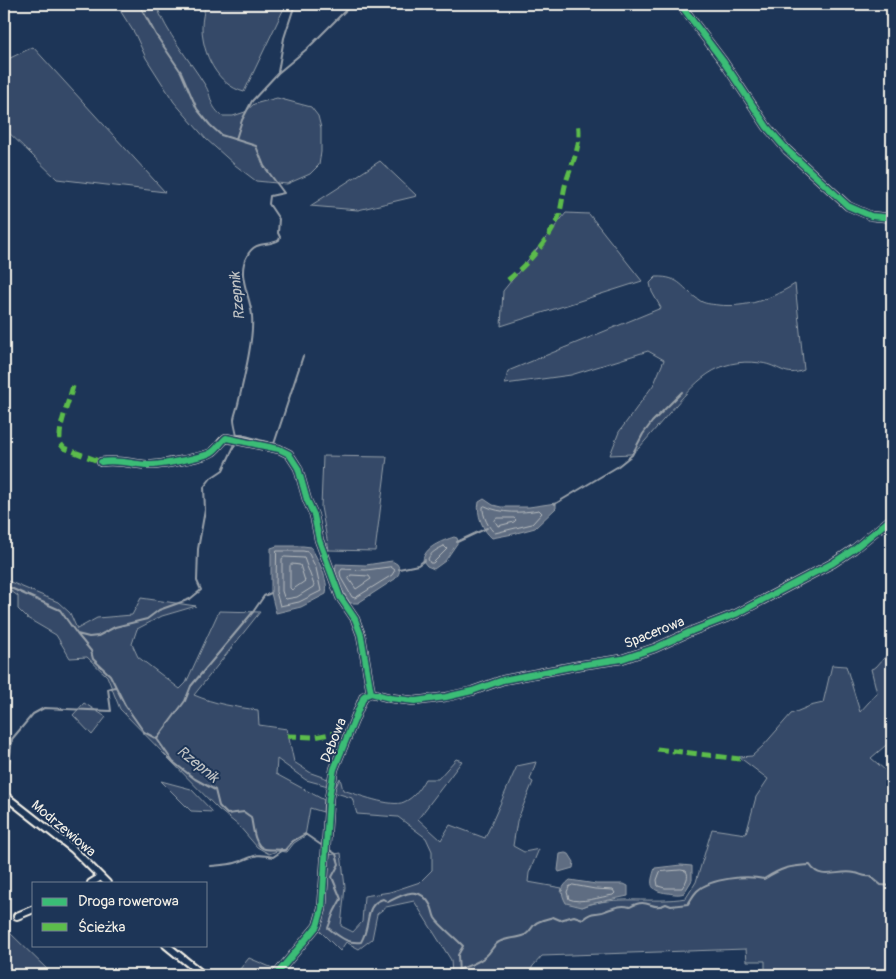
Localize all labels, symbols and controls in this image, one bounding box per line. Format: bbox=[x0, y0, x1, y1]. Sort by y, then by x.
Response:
water label: Rzepnik bbox=[225, 269, 249, 321]
street label: Spacerowa bbox=[622, 613, 687, 652]
street label: Dębowa bbox=[317, 715, 350, 765]
water label: Rzepnik bbox=[173, 742, 224, 788]
street label: Modrzewiowa bbox=[28, 796, 99, 860]
legend bbox=[32, 882, 208, 946]
text: Droga rowerowa bbox=[78, 892, 179, 911]
text: Ścieżka bbox=[78, 918, 126, 937]

